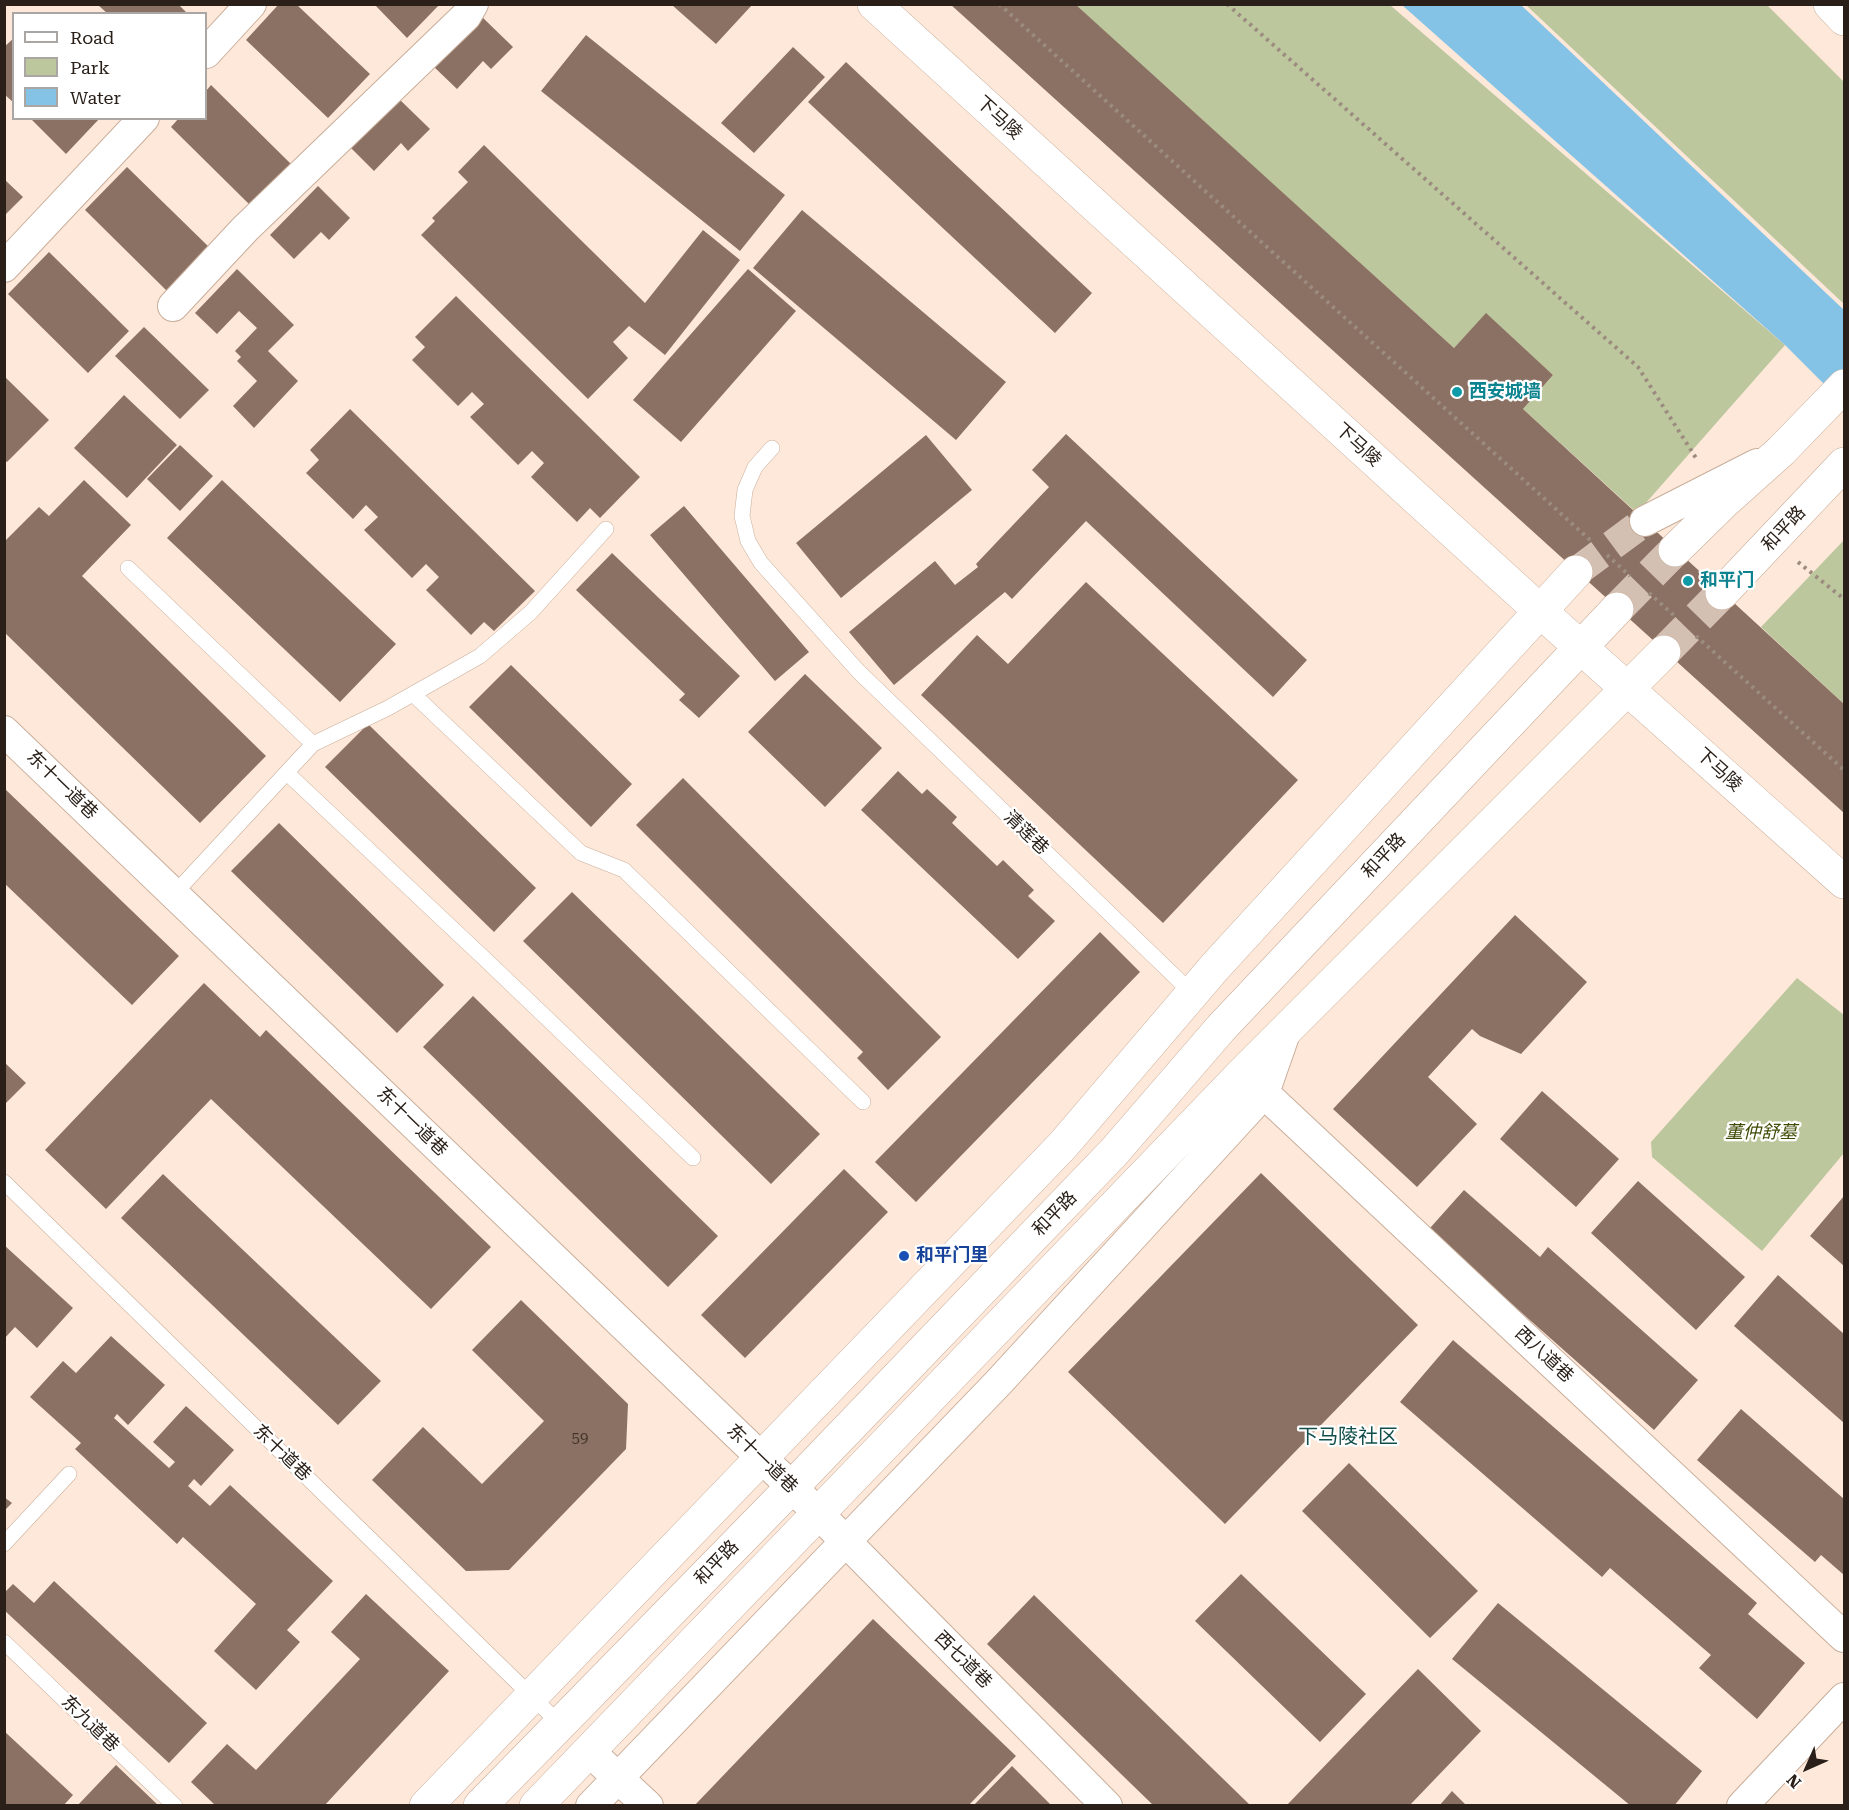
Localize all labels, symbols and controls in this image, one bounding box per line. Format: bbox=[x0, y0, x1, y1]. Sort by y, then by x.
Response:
legend bbox=[12, 12, 207, 120]
text: Road bbox=[70, 27, 114, 48]
text: Park bbox=[70, 57, 110, 78]
text: Water bbox=[70, 87, 121, 108]
street label: 下马陵 bbox=[972, 92, 1026, 144]
place label: 西安城墙 bbox=[1469, 381, 1541, 403]
marker: 西安城墙 bbox=[1450, 385, 1464, 399]
street label: 下马陵 bbox=[1331, 419, 1385, 471]
street label: 和平路 bbox=[1758, 502, 1810, 556]
place label: 和平门 bbox=[1700, 570, 1754, 592]
marker: 和平门 bbox=[1681, 574, 1695, 588]
street label: 下马陵 bbox=[1692, 744, 1746, 796]
street label: 东十一道巷 bbox=[22, 746, 102, 824]
street label: 清莲巷 bbox=[999, 806, 1053, 860]
street label: 和平路 bbox=[1358, 829, 1410, 883]
street label: 东十一道巷 bbox=[372, 1083, 452, 1161]
park label: 董仲舒墓 bbox=[1725, 1122, 1797, 1144]
street label: 和平路 bbox=[1028, 1187, 1082, 1241]
place label: 和平门里 bbox=[916, 1245, 988, 1267]
marker: 和平门里 bbox=[897, 1249, 911, 1263]
street label: 西八道巷 bbox=[1510, 1323, 1578, 1387]
street label: 东十道巷 bbox=[249, 1420, 315, 1486]
street label: 东十一道巷 bbox=[722, 1420, 802, 1498]
district label: 下马陵社区 bbox=[1298, 1425, 1398, 1449]
house number: 59 bbox=[572, 1430, 588, 1448]
street label: 和平路 bbox=[690, 1536, 744, 1590]
street label: 西七道巷 bbox=[930, 1627, 996, 1693]
street label: 东九道巷 bbox=[57, 1691, 123, 1757]
north arrow bbox=[1777, 1738, 1837, 1798]
text: N bbox=[1783, 1770, 1805, 1792]

